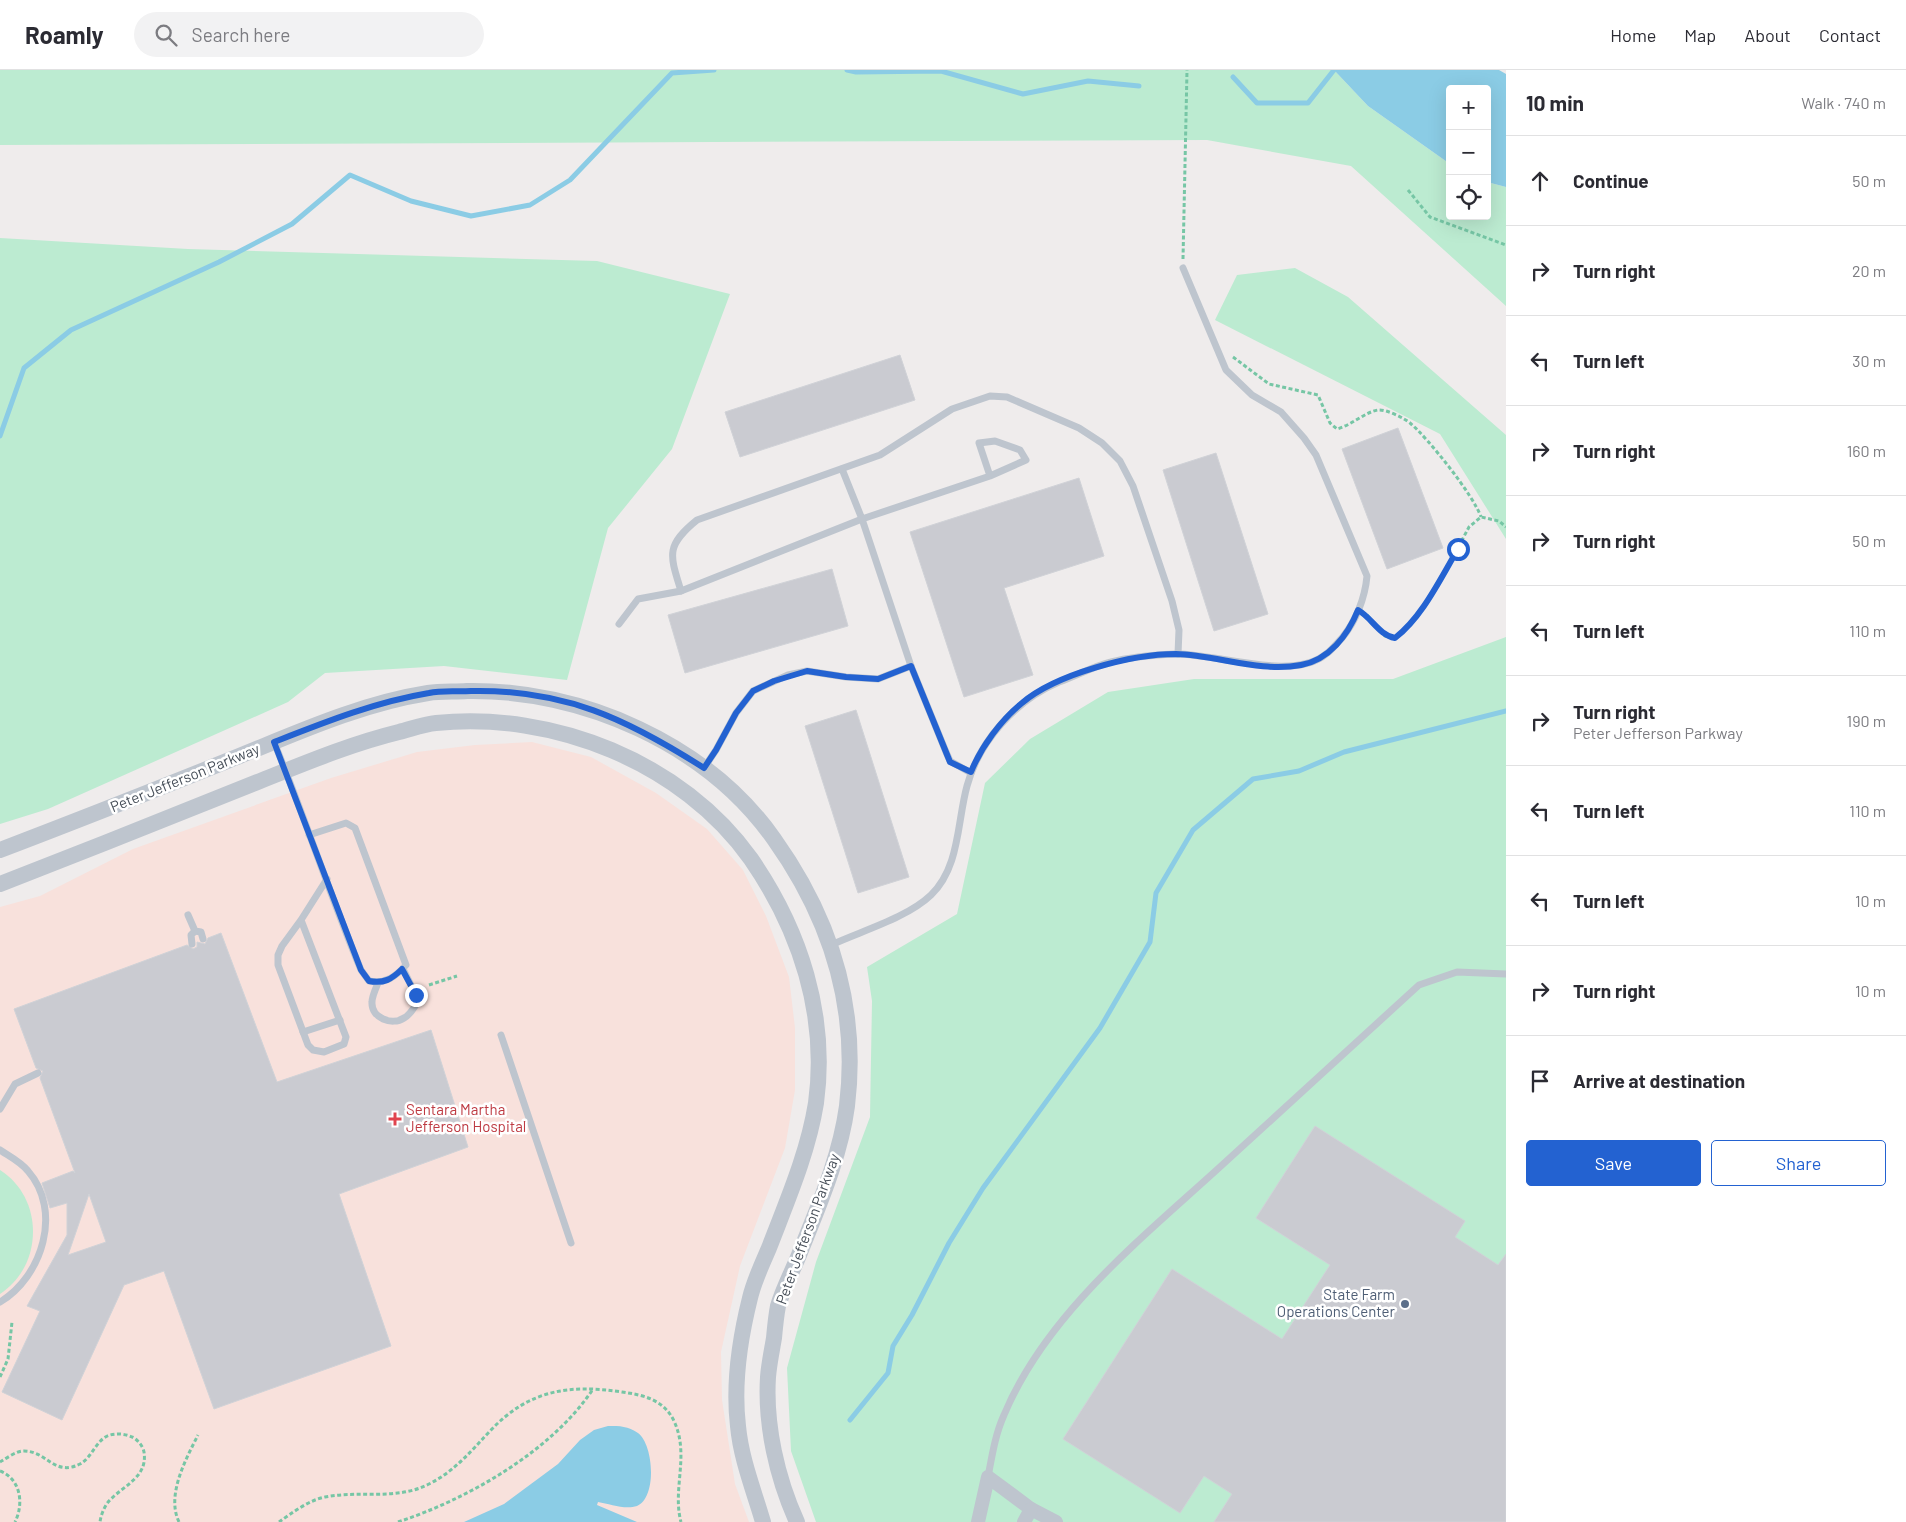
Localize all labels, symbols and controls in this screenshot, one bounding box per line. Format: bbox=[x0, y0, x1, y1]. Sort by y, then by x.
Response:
search box bbox=[134, 12, 484, 57]
text: Roamly bbox=[25, 20, 104, 49]
icon: search bbox=[152, 21, 180, 49]
text: Search here bbox=[192, 23, 290, 46]
text: Home bbox=[1610, 24, 1656, 46]
text: Map bbox=[1684, 24, 1716, 46]
text: About bbox=[1744, 24, 1791, 46]
text: Contact bbox=[1819, 24, 1881, 46]
map controls bbox=[1446, 85, 1491, 220]
button: + bbox=[1446, 85, 1491, 130]
text: 10 min bbox=[1526, 90, 1584, 115]
text: Walk · 740 m bbox=[1801, 93, 1886, 112]
button: − bbox=[1446, 130, 1491, 175]
icon: ahead bbox=[1526, 167, 1554, 195]
text: Continue bbox=[1573, 169, 1649, 192]
text: 50 m bbox=[1852, 171, 1886, 190]
button: locate bbox=[1446, 175, 1491, 220]
icon: right bbox=[1526, 257, 1554, 285]
text: Turn right bbox=[1573, 259, 1655, 282]
text: 20 m bbox=[1852, 261, 1886, 280]
icon: left bbox=[1526, 347, 1554, 375]
text: Turn left bbox=[1573, 349, 1644, 372]
text: 30 m bbox=[1852, 351, 1886, 370]
icon: right bbox=[1526, 437, 1554, 465]
text: Turn right bbox=[1573, 439, 1655, 462]
text: 160 m bbox=[1847, 441, 1886, 460]
icon: right bbox=[1526, 527, 1554, 555]
text: Turn right bbox=[1573, 529, 1655, 552]
text: 50 m bbox=[1852, 531, 1886, 550]
route start bbox=[1447, 538, 1470, 561]
icon: left bbox=[1526, 617, 1554, 645]
text: Turn left bbox=[1573, 619, 1644, 642]
text: 110 m bbox=[1849, 621, 1886, 640]
text: Turn right bbox=[1573, 700, 1655, 723]
icon: right bbox=[1526, 707, 1554, 735]
text: 190 m bbox=[1847, 711, 1886, 730]
text: Peter Jefferson Parkway bbox=[1573, 723, 1743, 742]
street label: Peter Jefferson Parkway bbox=[107, 739, 262, 815]
icon: left bbox=[1526, 797, 1554, 825]
text: Turn left bbox=[1573, 799, 1644, 822]
text: 110 m bbox=[1849, 801, 1886, 820]
icon: left bbox=[1526, 887, 1554, 915]
text: Turn left bbox=[1573, 889, 1644, 912]
text: 10 m bbox=[1855, 891, 1886, 910]
icon: right bbox=[1526, 977, 1554, 1005]
text: Turn right bbox=[1573, 979, 1655, 1002]
text: 10 m bbox=[1855, 981, 1886, 1000]
route end bbox=[405, 984, 428, 1007]
icon: arrive bbox=[1526, 1067, 1554, 1095]
text: Arrive at destination bbox=[1573, 1069, 1745, 1092]
place label: Sentara Martha Jefferson Hospital bbox=[406, 1100, 526, 1135]
marker: Sentara Martha Jefferson Hospital bbox=[388, 1112, 402, 1126]
button: Save bbox=[1526, 1140, 1701, 1186]
button: Share bbox=[1711, 1140, 1886, 1186]
street label: Peter Jefferson Parkway bbox=[771, 1151, 843, 1307]
place label: State Farm Operations Center bbox=[1277, 1285, 1396, 1320]
marker: State Farm Operations Center bbox=[1399, 1298, 1411, 1310]

